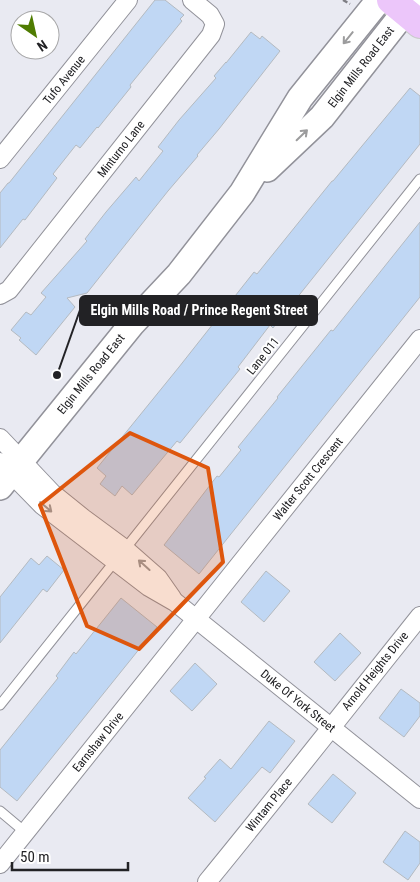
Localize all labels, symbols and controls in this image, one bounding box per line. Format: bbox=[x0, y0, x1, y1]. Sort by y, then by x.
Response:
north arrow bbox=[10, 10, 60, 60]
street label: Elgin Mills Road East bbox=[325, 23, 397, 110]
one-way arrow bbox=[343, 31, 354, 44]
text: N bbox=[34, 37, 50, 55]
street label: Tufo Avenue bbox=[40, 53, 88, 107]
street label: Minturno Lane bbox=[95, 118, 148, 180]
one-way arrow bbox=[296, 129, 308, 141]
callout: Elgin Mills Road / Prince Regent Street bbox=[80, 296, 317, 325]
text: Elgin Mills Road / Prince Regent Street bbox=[90, 302, 308, 318]
street label: Elgin Mills Road East bbox=[54, 331, 128, 417]
street label: Lane 011 bbox=[244, 335, 282, 377]
street label: Walter Scott Crescent bbox=[270, 434, 346, 523]
one-way arrow bbox=[39, 502, 52, 513]
one-way arrow bbox=[137, 560, 150, 571]
street label: Arnold Heights Drive bbox=[339, 629, 411, 713]
street label: Duke Of York Street bbox=[258, 667, 338, 736]
street label: Earnshaw Drive bbox=[70, 709, 127, 775]
street label: Wintam Place bbox=[243, 775, 295, 835]
scale bar bbox=[12, 840, 129, 872]
text: 50 m bbox=[20, 848, 50, 866]

